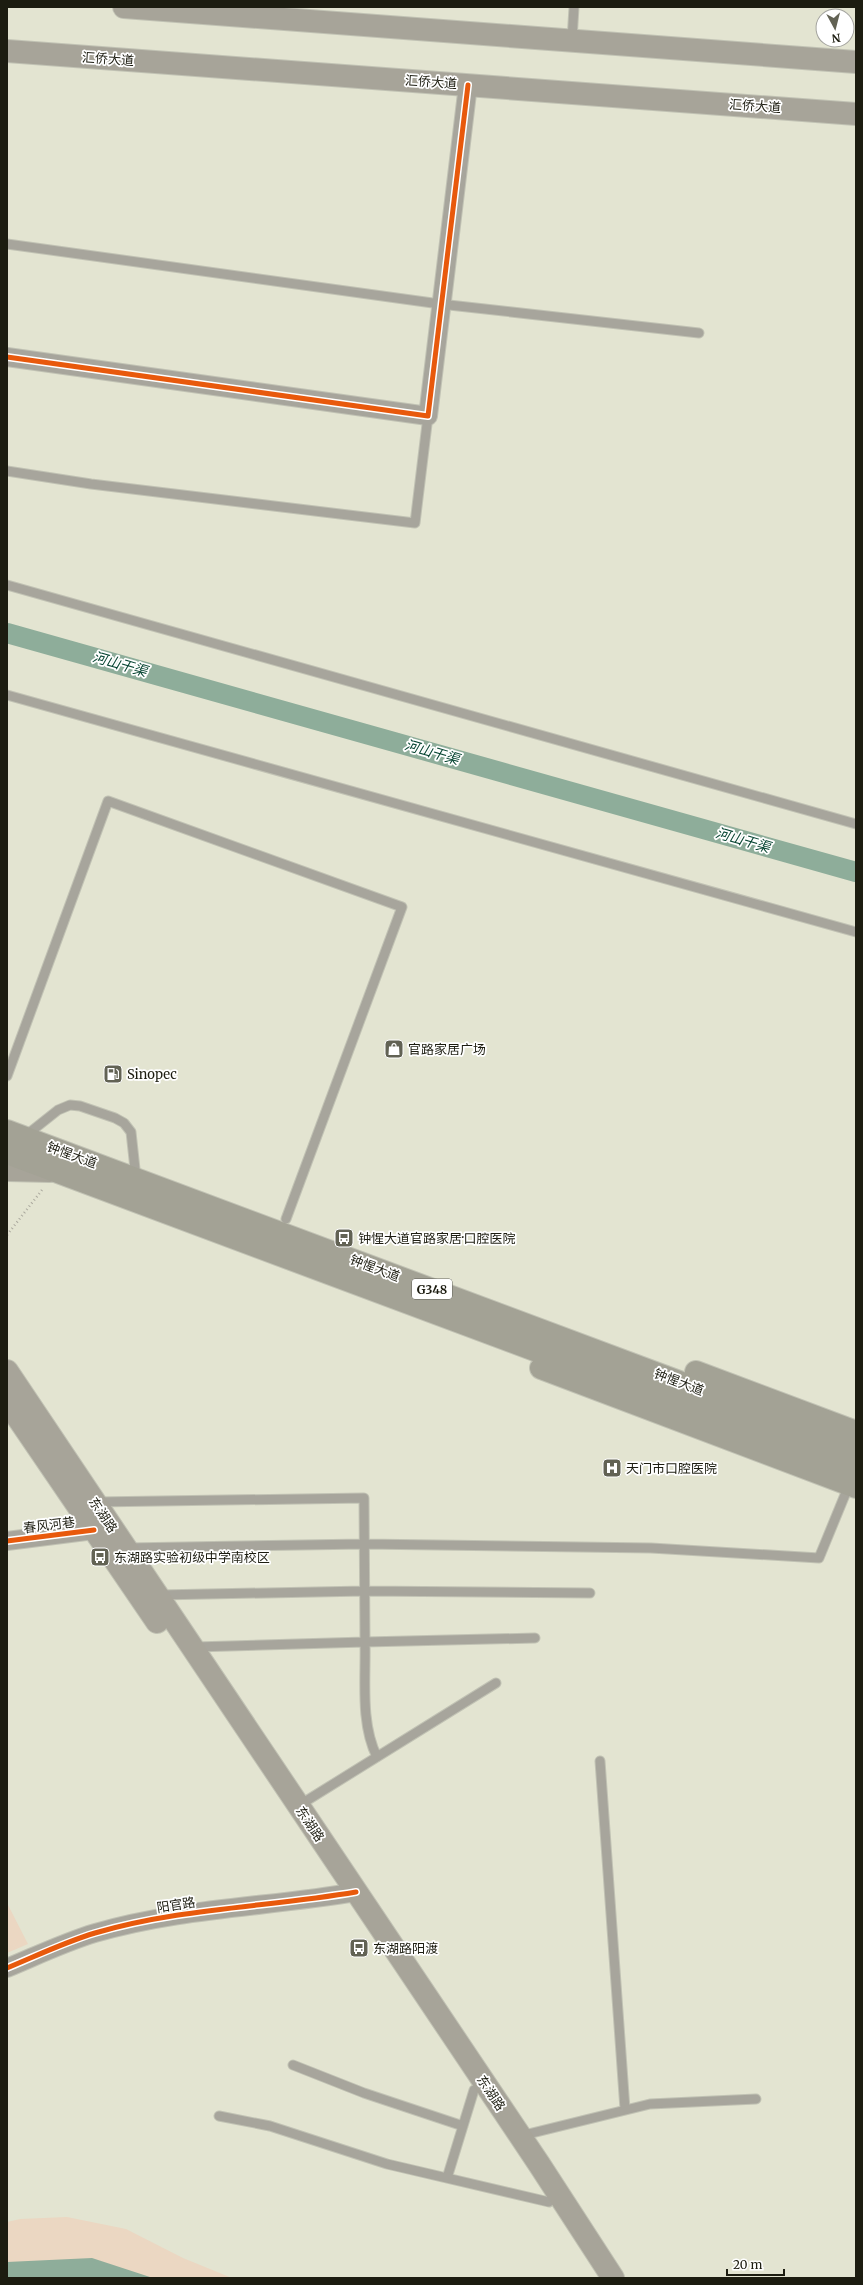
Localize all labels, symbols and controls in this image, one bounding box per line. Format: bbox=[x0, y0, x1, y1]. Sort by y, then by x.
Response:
north arrow bbox=[815, 8, 855, 48]
text: N bbox=[831, 30, 841, 45]
street label: 汇侨大道 bbox=[81, 49, 135, 69]
street label: 汇侨大道 bbox=[404, 72, 458, 92]
street label: 汇侨大道 bbox=[728, 96, 782, 116]
water label: 河山干渠 bbox=[91, 648, 151, 681]
water label: 河山干渠 bbox=[403, 736, 463, 769]
water label: 河山干渠 bbox=[714, 824, 774, 857]
shop icon: 官路家居广场 bbox=[383, 1038, 405, 1060]
place label: 官路家居广场 bbox=[408, 1041, 486, 1058]
fuel station icon: Sinopec bbox=[102, 1063, 124, 1085]
place label: Sinopec bbox=[127, 1066, 177, 1083]
street label: 钟惺大道 bbox=[45, 1138, 99, 1172]
bus stop icon: 钟惺大道官路家居·口腔医院 bbox=[333, 1227, 355, 1249]
place label: 钟惺大道官路家居·口腔医院 bbox=[358, 1230, 515, 1247]
street label: 钟惺大道 bbox=[348, 1251, 402, 1285]
road number: G348 bbox=[412, 1279, 452, 1299]
street label: 钟惺大道 bbox=[652, 1365, 706, 1399]
hospital icon: 天门市口腔医院 bbox=[601, 1457, 623, 1479]
place label: 天门市口腔医院 bbox=[626, 1460, 717, 1477]
street label: 东湖路 bbox=[85, 1494, 121, 1536]
street label: 春风河巷 bbox=[22, 1513, 76, 1537]
bus stop icon: 东湖路实验初级中学南校区 bbox=[89, 1546, 111, 1568]
place label: 东湖路实验初级中学南校区 bbox=[114, 1549, 270, 1566]
street label: 东湖路 bbox=[292, 1803, 328, 1845]
street label: 阳官路 bbox=[155, 1894, 197, 1916]
bus stop icon: 东湖路阳渡 bbox=[348, 1937, 370, 1959]
place label: 东湖路阳渡 bbox=[373, 1940, 438, 1957]
street label: 东湖路 bbox=[473, 2072, 509, 2114]
scale bar bbox=[727, 2251, 784, 2277]
text: 20 m bbox=[733, 2257, 762, 2272]

